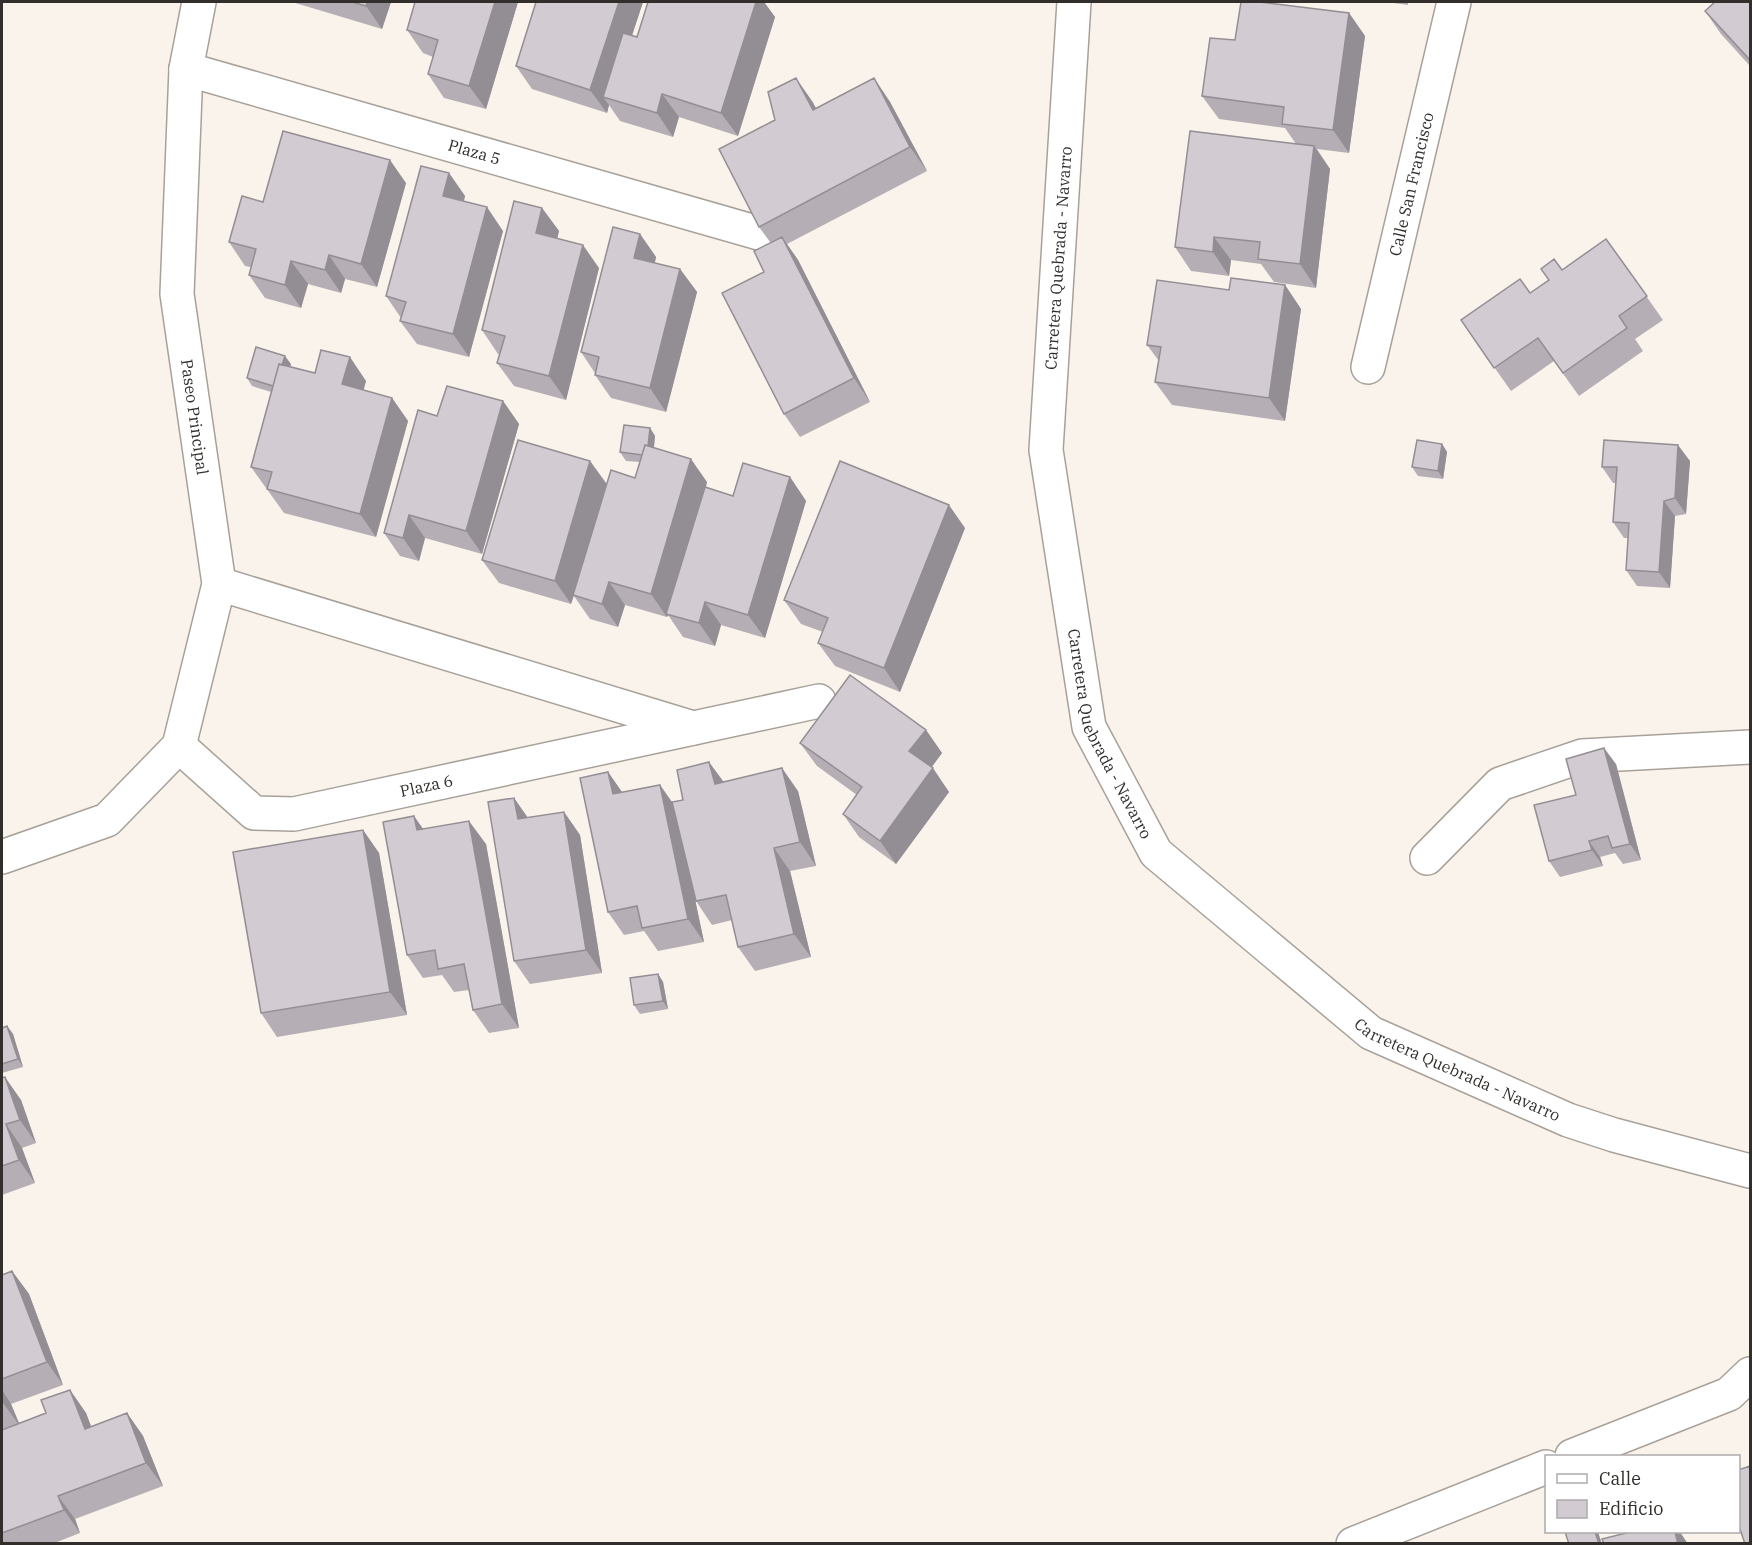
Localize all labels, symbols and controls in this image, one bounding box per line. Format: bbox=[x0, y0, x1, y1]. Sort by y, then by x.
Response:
street label: Calle San Francisco bbox=[1385, 110, 1438, 258]
street label: Plaza 5 bbox=[446, 135, 503, 169]
street label: Carretera Quebrada - Navarro bbox=[1040, 145, 1076, 371]
street label: Paseo Principal bbox=[177, 358, 213, 476]
street label: Carretera Quebrada - Navarro bbox=[1064, 627, 1157, 842]
street label: Plaza 6 bbox=[398, 770, 455, 801]
street label: Carretera Quebrada - Navarro bbox=[1350, 1013, 1563, 1125]
legend bbox=[1545, 1455, 1740, 1533]
text: Calle bbox=[1599, 1467, 1641, 1490]
text: Edificio bbox=[1599, 1497, 1663, 1520]

